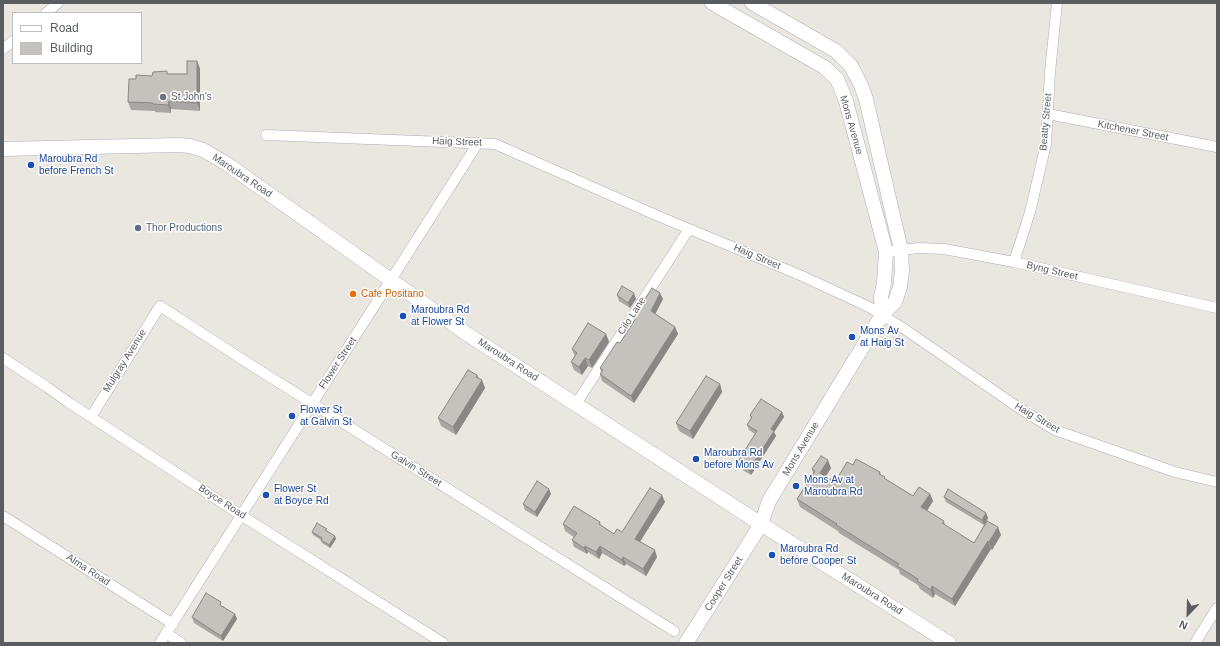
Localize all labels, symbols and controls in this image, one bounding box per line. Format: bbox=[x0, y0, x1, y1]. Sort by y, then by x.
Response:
legend bbox=[12, 12, 142, 64]
text: Road bbox=[50, 21, 79, 35]
text: Building bbox=[50, 41, 93, 55]
place label: St John's bbox=[171, 91, 212, 103]
marker: St John's bbox=[158, 92, 168, 102]
street label: Beatty Street bbox=[1038, 93, 1054, 151]
street label: Mons Avenue bbox=[837, 94, 865, 156]
street label: Kitchener Street bbox=[1097, 118, 1169, 144]
street label: Haig Street bbox=[432, 135, 482, 149]
street label: Maroubra Road bbox=[210, 152, 274, 200]
place label: Maroubra Rd before French St bbox=[39, 153, 113, 176]
marker: Maroubra Rd before French St bbox=[26, 160, 36, 170]
place label: Thor Productions bbox=[146, 222, 222, 234]
marker: Thor Productions bbox=[133, 223, 143, 233]
street label: Haig Street bbox=[732, 242, 782, 272]
street label: Byng Street bbox=[1025, 259, 1079, 283]
place label: Cafe Positano bbox=[361, 288, 424, 300]
marker: Cafe Positano bbox=[348, 289, 358, 299]
street label: Cilo Lane bbox=[615, 295, 649, 337]
place label: Maroubra Rd at Flower St bbox=[411, 304, 469, 328]
marker: Maroubra Rd at Flower St bbox=[398, 311, 408, 321]
place label: Mons Av at Haig St bbox=[860, 325, 904, 348]
street label: Mulgray Avenue bbox=[101, 327, 149, 395]
marker: Mons Av at Haig St bbox=[847, 332, 857, 342]
street label: Flower Street bbox=[317, 335, 359, 391]
street label: Maroubra Road bbox=[476, 336, 540, 384]
street label: Haig Street bbox=[1012, 400, 1062, 436]
place label: Flower St at Galvin St bbox=[300, 404, 352, 428]
marker: Flower St at Galvin St bbox=[287, 411, 297, 421]
street label: Mons Avenue bbox=[780, 420, 822, 478]
place label: Maroubra Rd before Mons Av bbox=[704, 447, 774, 470]
street label: Galvin Street bbox=[388, 449, 444, 489]
marker: Maroubra Rd before Mons Av bbox=[691, 454, 701, 464]
place label: Mons Av at Maroubra Rd bbox=[804, 474, 862, 498]
marker: Mons Av at Maroubra Rd bbox=[791, 481, 801, 491]
street label: Boyce Road bbox=[196, 482, 248, 522]
place label: Flower St at Boyce Rd bbox=[274, 483, 328, 506]
marker: Flower St at Boyce Rd bbox=[261, 490, 271, 500]
place label: Maroubra Rd before Cooper St bbox=[780, 543, 856, 566]
marker: Maroubra Rd before Cooper St bbox=[767, 550, 777, 560]
street label: Alma Road bbox=[64, 551, 112, 589]
street label: Cooper Street bbox=[702, 554, 746, 614]
street label: Maroubra Road bbox=[839, 571, 905, 617]
north arrow bbox=[1168, 594, 1208, 634]
text: N bbox=[1177, 618, 1189, 632]

